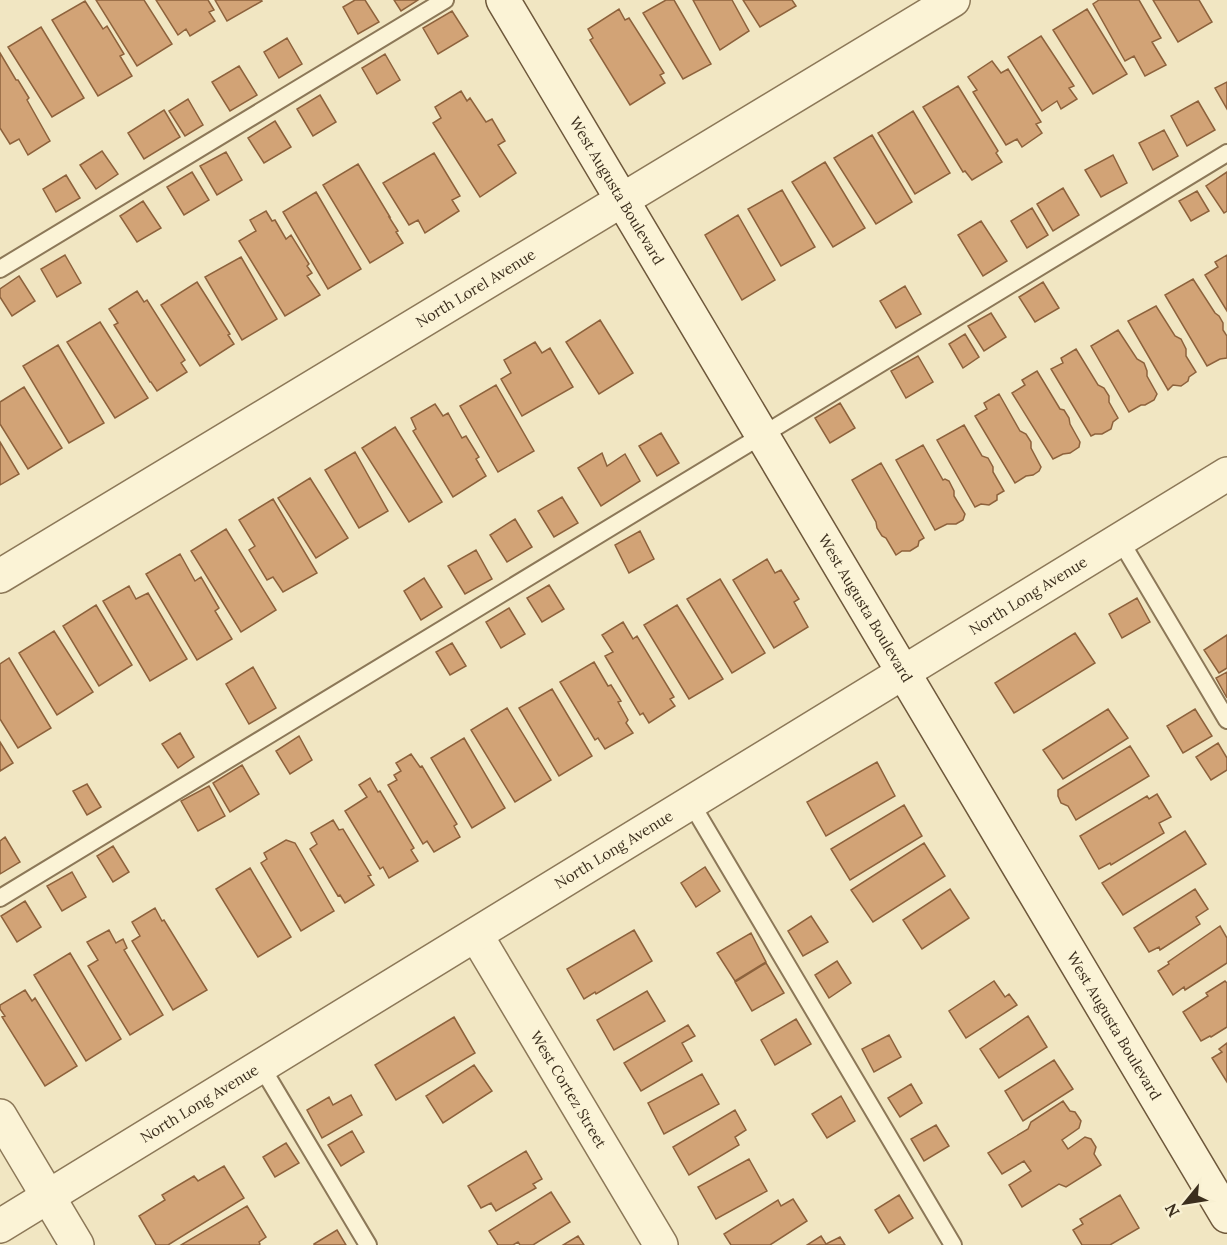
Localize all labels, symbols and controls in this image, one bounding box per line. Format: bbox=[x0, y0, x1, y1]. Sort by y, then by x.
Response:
street label: West Augusta Boulevard bbox=[566, 113, 668, 268]
street label: North Lorel Avenue bbox=[412, 245, 539, 331]
street label: West Augusta Boulevard bbox=[814, 531, 917, 686]
street label: North Long Avenue bbox=[965, 552, 1091, 639]
street label: North Long Avenue bbox=[551, 806, 676, 893]
street label: West Augusta Boulevard bbox=[1063, 948, 1166, 1103]
street label: West Cortez Street bbox=[526, 1027, 611, 1152]
street label: North Long Avenue bbox=[137, 1060, 262, 1147]
north arrow bbox=[1155, 1173, 1215, 1233]
text: N bbox=[1160, 1200, 1184, 1221]

